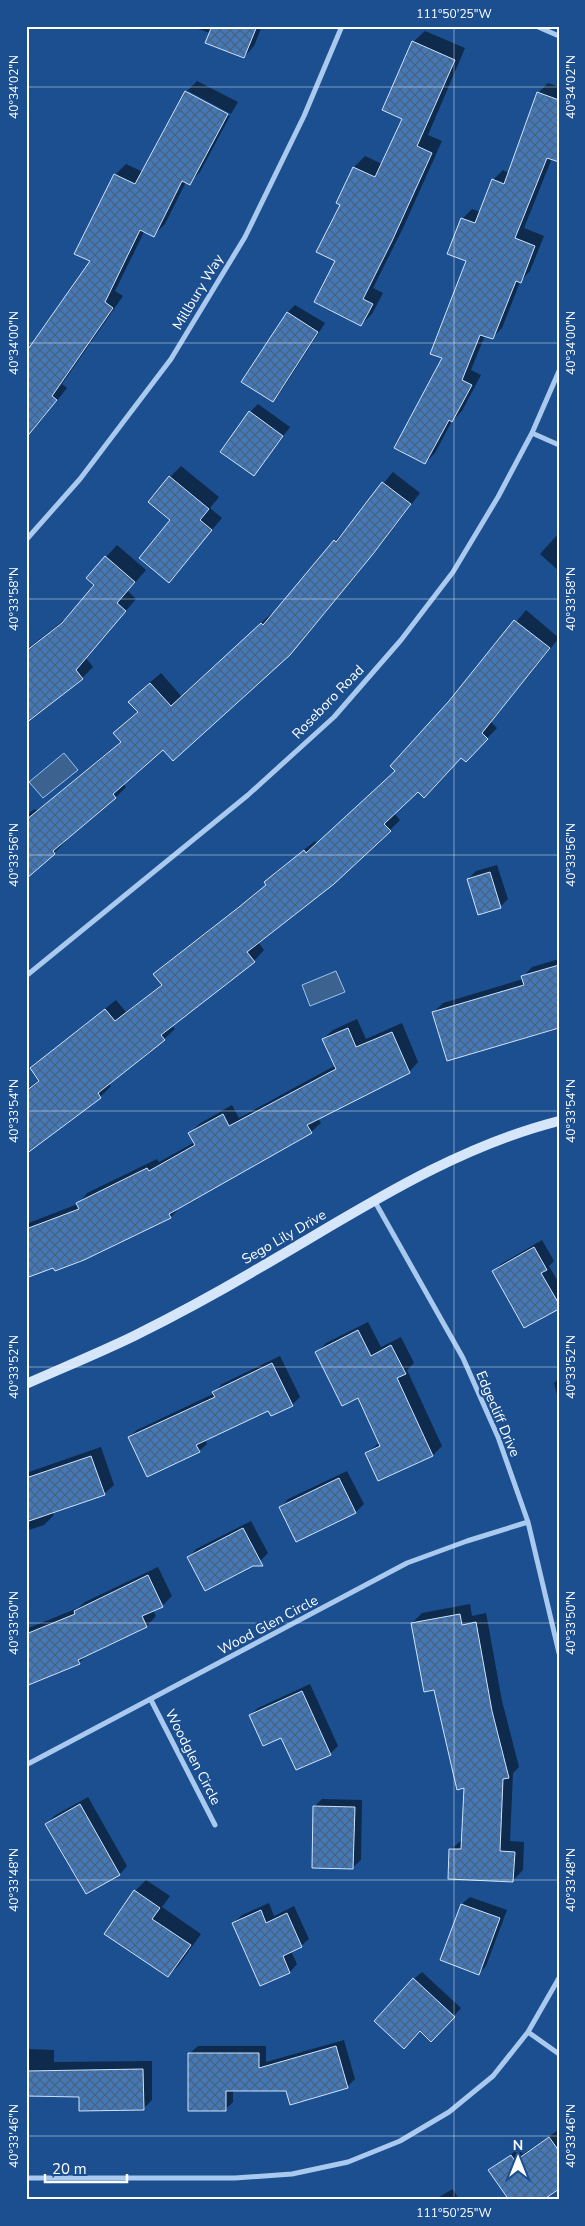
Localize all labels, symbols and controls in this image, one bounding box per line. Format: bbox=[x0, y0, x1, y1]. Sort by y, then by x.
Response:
text: 111°50'25"W bbox=[416, 6, 492, 22]
text: 40°34'02"N bbox=[6, 55, 22, 119]
text: 40°34'02"N bbox=[563, 55, 579, 119]
street label: Millbury Way bbox=[168, 250, 228, 333]
text: 40°34'00"N bbox=[6, 311, 22, 375]
text: 40°34'00"N bbox=[563, 311, 579, 375]
text: 40°33'58"N bbox=[6, 567, 22, 631]
text: 40°33'58"N bbox=[563, 567, 579, 631]
street label: Roseboro Road bbox=[288, 661, 368, 743]
text: 40°33'56"N bbox=[6, 823, 22, 887]
text: 40°33'56"N bbox=[563, 823, 579, 887]
text: 40°33'54"N bbox=[6, 1079, 22, 1143]
text: 40°33'54"N bbox=[563, 1079, 579, 1143]
street label: Sego Lily Drive bbox=[238, 1205, 330, 1269]
text: 40°33'52"N bbox=[6, 1335, 22, 1399]
text: 40°33'52"N bbox=[563, 1335, 579, 1399]
street label: Edgecliff Drive bbox=[471, 1368, 525, 1460]
text: 40°33'50"N bbox=[6, 1591, 22, 1655]
street label: Wood Glen Circle bbox=[215, 1591, 321, 1659]
text: 40°33'50"N bbox=[563, 1591, 579, 1655]
street label: Woodglen Circle bbox=[161, 1706, 225, 1808]
text: 40°33'48"N bbox=[6, 1848, 22, 1912]
text: 40°33'48"N bbox=[563, 1848, 579, 1912]
text: 40°33'46"N bbox=[6, 2104, 22, 2168]
text: 40°33'46"N bbox=[563, 2104, 579, 2168]
north arrow bbox=[492, 2134, 542, 2184]
text: N bbox=[513, 2136, 523, 2155]
scale bar bbox=[45, 2151, 128, 2183]
text: 20 m bbox=[52, 2159, 87, 2179]
text: 111°50'25"W bbox=[416, 2205, 492, 2221]

